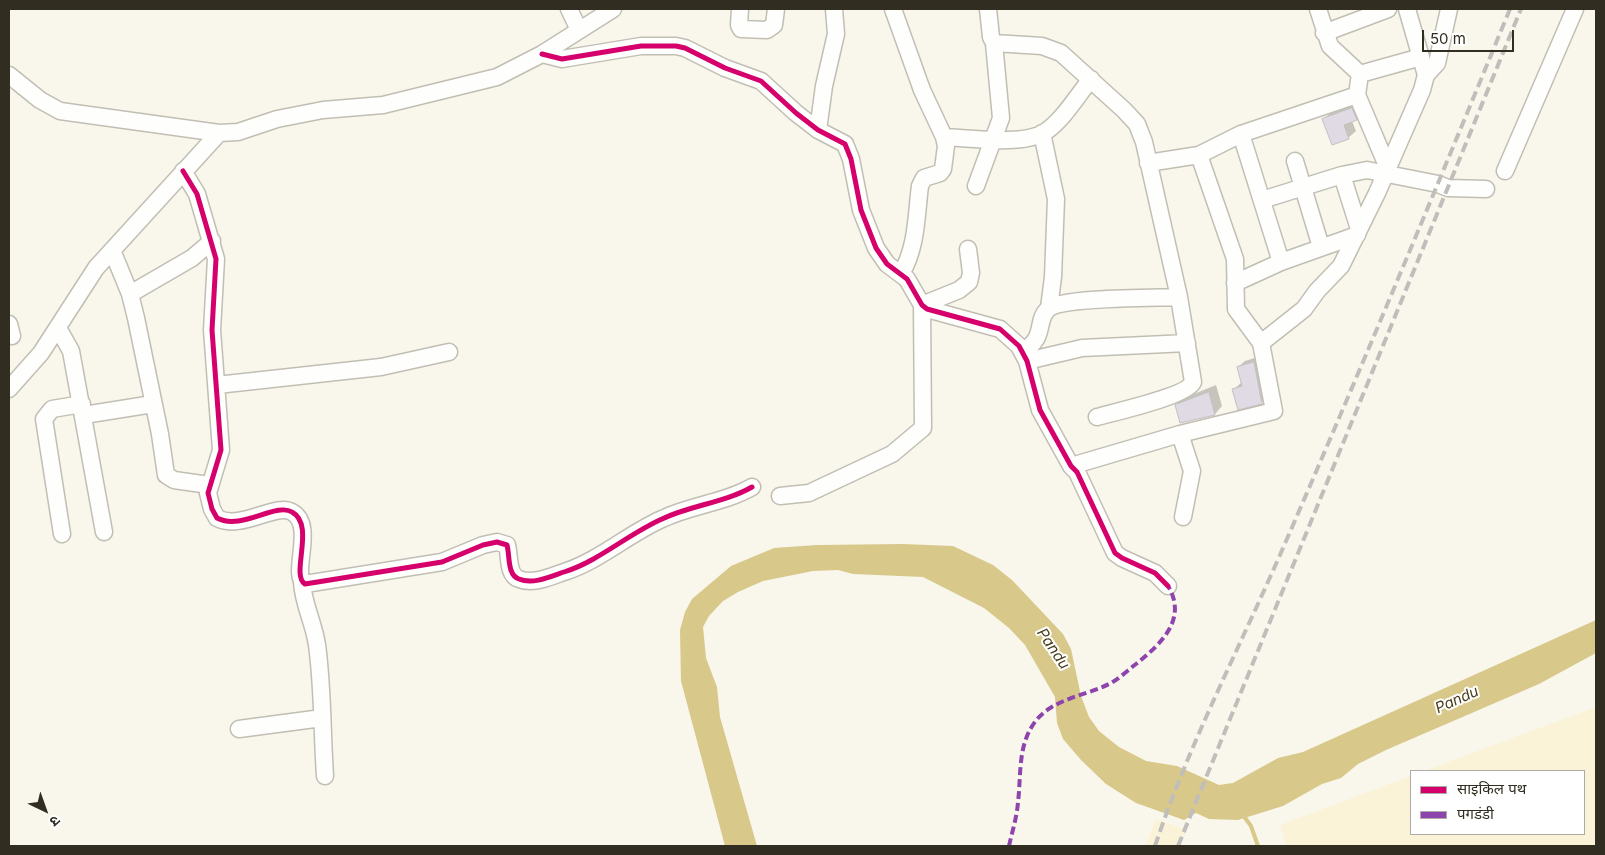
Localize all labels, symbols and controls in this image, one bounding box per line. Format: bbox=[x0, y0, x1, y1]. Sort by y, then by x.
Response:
scale bar bbox=[1425, 20, 1518, 52]
text: 50 m bbox=[1430, 29, 1466, 48]
water label: Pandu bbox=[1033, 625, 1073, 673]
water label: Pandu bbox=[1432, 682, 1482, 718]
legend bbox=[1410, 770, 1585, 835]
text: साइकिल पथ bbox=[1457, 779, 1526, 798]
north arrow bbox=[20, 785, 70, 835]
text: पगडंडी bbox=[1457, 804, 1494, 823]
text: उ bbox=[47, 812, 64, 831]

